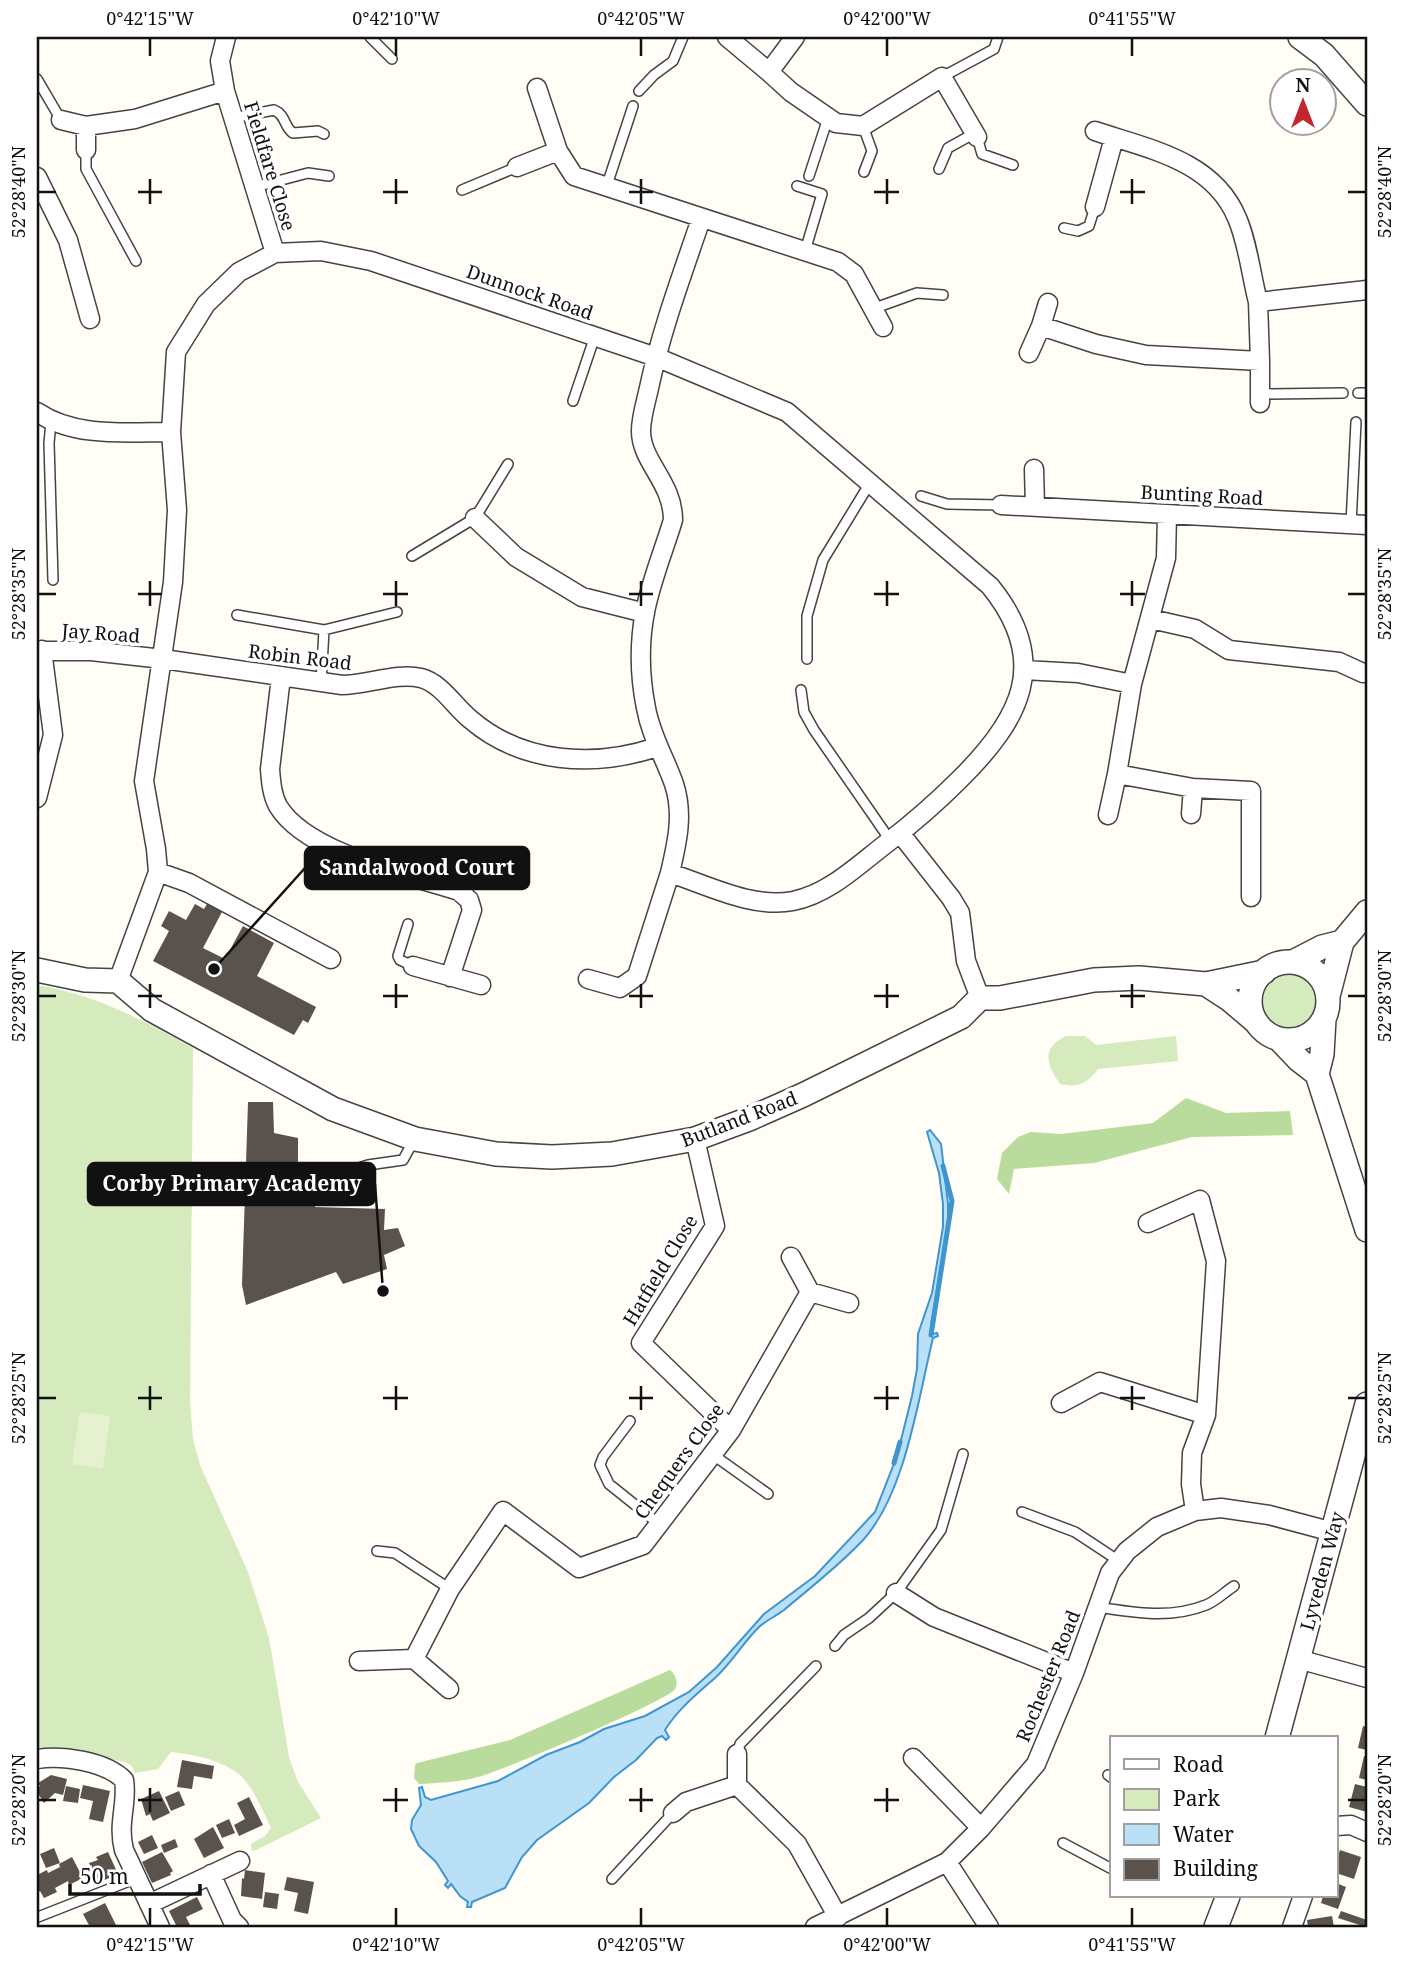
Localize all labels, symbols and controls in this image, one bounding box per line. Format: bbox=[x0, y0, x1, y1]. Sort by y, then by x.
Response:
text: 0°42'15"W bbox=[106, 6, 194, 30]
text: 0°42'10"W bbox=[352, 6, 440, 30]
text: 0°42'05"W bbox=[597, 6, 685, 30]
text: 0°42'00"W bbox=[843, 6, 931, 30]
text: 0°41'55"W bbox=[1088, 6, 1176, 30]
north arrow bbox=[1268, 66, 1338, 136]
text: N bbox=[1296, 72, 1311, 98]
street label: Fieldfare Close bbox=[238, 98, 302, 234]
text: 52°28'40"N bbox=[6, 145, 30, 238]
text: 52°28'40"N bbox=[1372, 145, 1396, 238]
street label: Dunnock Road bbox=[463, 258, 597, 326]
street label: Bunting Road bbox=[1140, 479, 1264, 511]
text: 52°28'35"N bbox=[6, 547, 30, 640]
text: 52°28'35"N bbox=[1372, 547, 1396, 640]
street label: Jay Road bbox=[60, 617, 141, 649]
street label: Robin Road bbox=[247, 638, 354, 676]
callout: Sandalwood Court bbox=[305, 847, 529, 889]
text: Sandalwood Court bbox=[319, 853, 515, 881]
text: 52°28'30"N bbox=[6, 949, 30, 1042]
text: 52°28'30"N bbox=[1372, 949, 1396, 1042]
street label: Butland Road bbox=[677, 1085, 801, 1153]
callout: Corby Primary Academy bbox=[88, 1163, 375, 1205]
text: Corby Primary Academy bbox=[102, 1169, 363, 1197]
street label: Hatfield Close bbox=[617, 1210, 703, 1330]
text: 52°28'25"N bbox=[6, 1351, 30, 1444]
text: 52°28'25"N bbox=[1372, 1351, 1396, 1444]
street label: Chequers Close bbox=[628, 1398, 730, 1524]
street label: Lyveden Way bbox=[1294, 1509, 1350, 1633]
street label: Rochester Road bbox=[1010, 1606, 1086, 1746]
legend bbox=[1110, 1736, 1338, 1898]
text: Road bbox=[1173, 1750, 1224, 1778]
text: 52°28'20"N bbox=[6, 1753, 30, 1846]
text: 52°28'20"N bbox=[1372, 1753, 1396, 1846]
text: Park bbox=[1173, 1784, 1220, 1812]
text: Water bbox=[1173, 1820, 1234, 1848]
scale bar bbox=[70, 1852, 200, 1896]
text: Building bbox=[1173, 1854, 1258, 1882]
text: 50 m bbox=[80, 1862, 129, 1890]
text: 0°42'15"W bbox=[106, 1932, 194, 1956]
text: 0°42'10"W bbox=[352, 1932, 440, 1956]
text: 0°42'05"W bbox=[597, 1932, 685, 1956]
text: 0°42'00"W bbox=[843, 1932, 931, 1956]
text: 0°41'55"W bbox=[1088, 1932, 1176, 1956]

